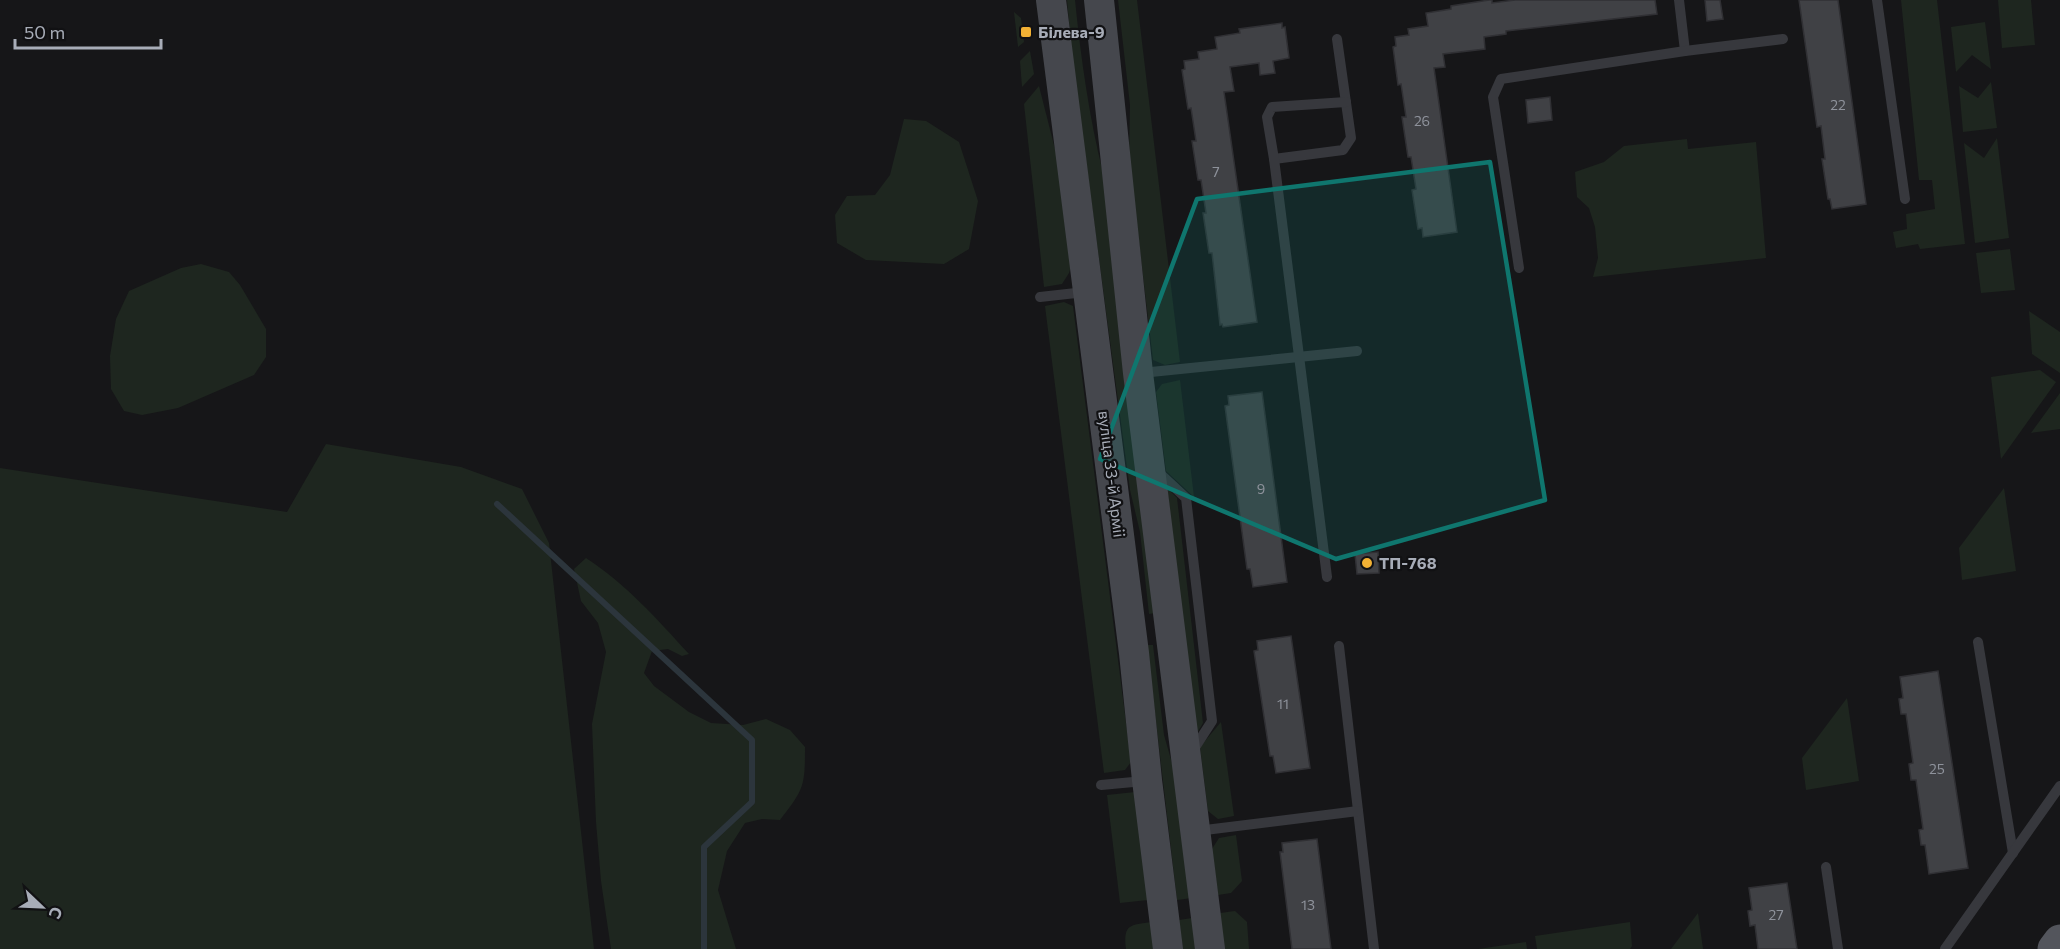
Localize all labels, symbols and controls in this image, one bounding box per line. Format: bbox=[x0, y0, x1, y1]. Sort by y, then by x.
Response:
scale bar bbox=[15, 12, 160, 50]
text: 50 m bbox=[24, 21, 65, 43]
place label: Білева-9 bbox=[1038, 22, 1105, 41]
marker: Білева-9 bbox=[1019, 25, 1033, 39]
house number: 22 bbox=[1830, 96, 1846, 113]
house number: 26 bbox=[1414, 112, 1430, 129]
house number: 7 bbox=[1212, 163, 1220, 180]
street label: вуліца 33-й Арміі bbox=[1095, 410, 1130, 538]
house number: 9 bbox=[1257, 480, 1265, 497]
place label: ТП-768 bbox=[1379, 553, 1437, 572]
marker: ТП-768 bbox=[1360, 556, 1374, 570]
house number: 11 bbox=[1277, 695, 1289, 712]
house number: 25 bbox=[1929, 760, 1945, 777]
north arrow bbox=[12, 877, 72, 937]
house number: 13 bbox=[1301, 896, 1315, 913]
text: С bbox=[45, 904, 67, 922]
house number: 27 bbox=[1768, 906, 1784, 923]

